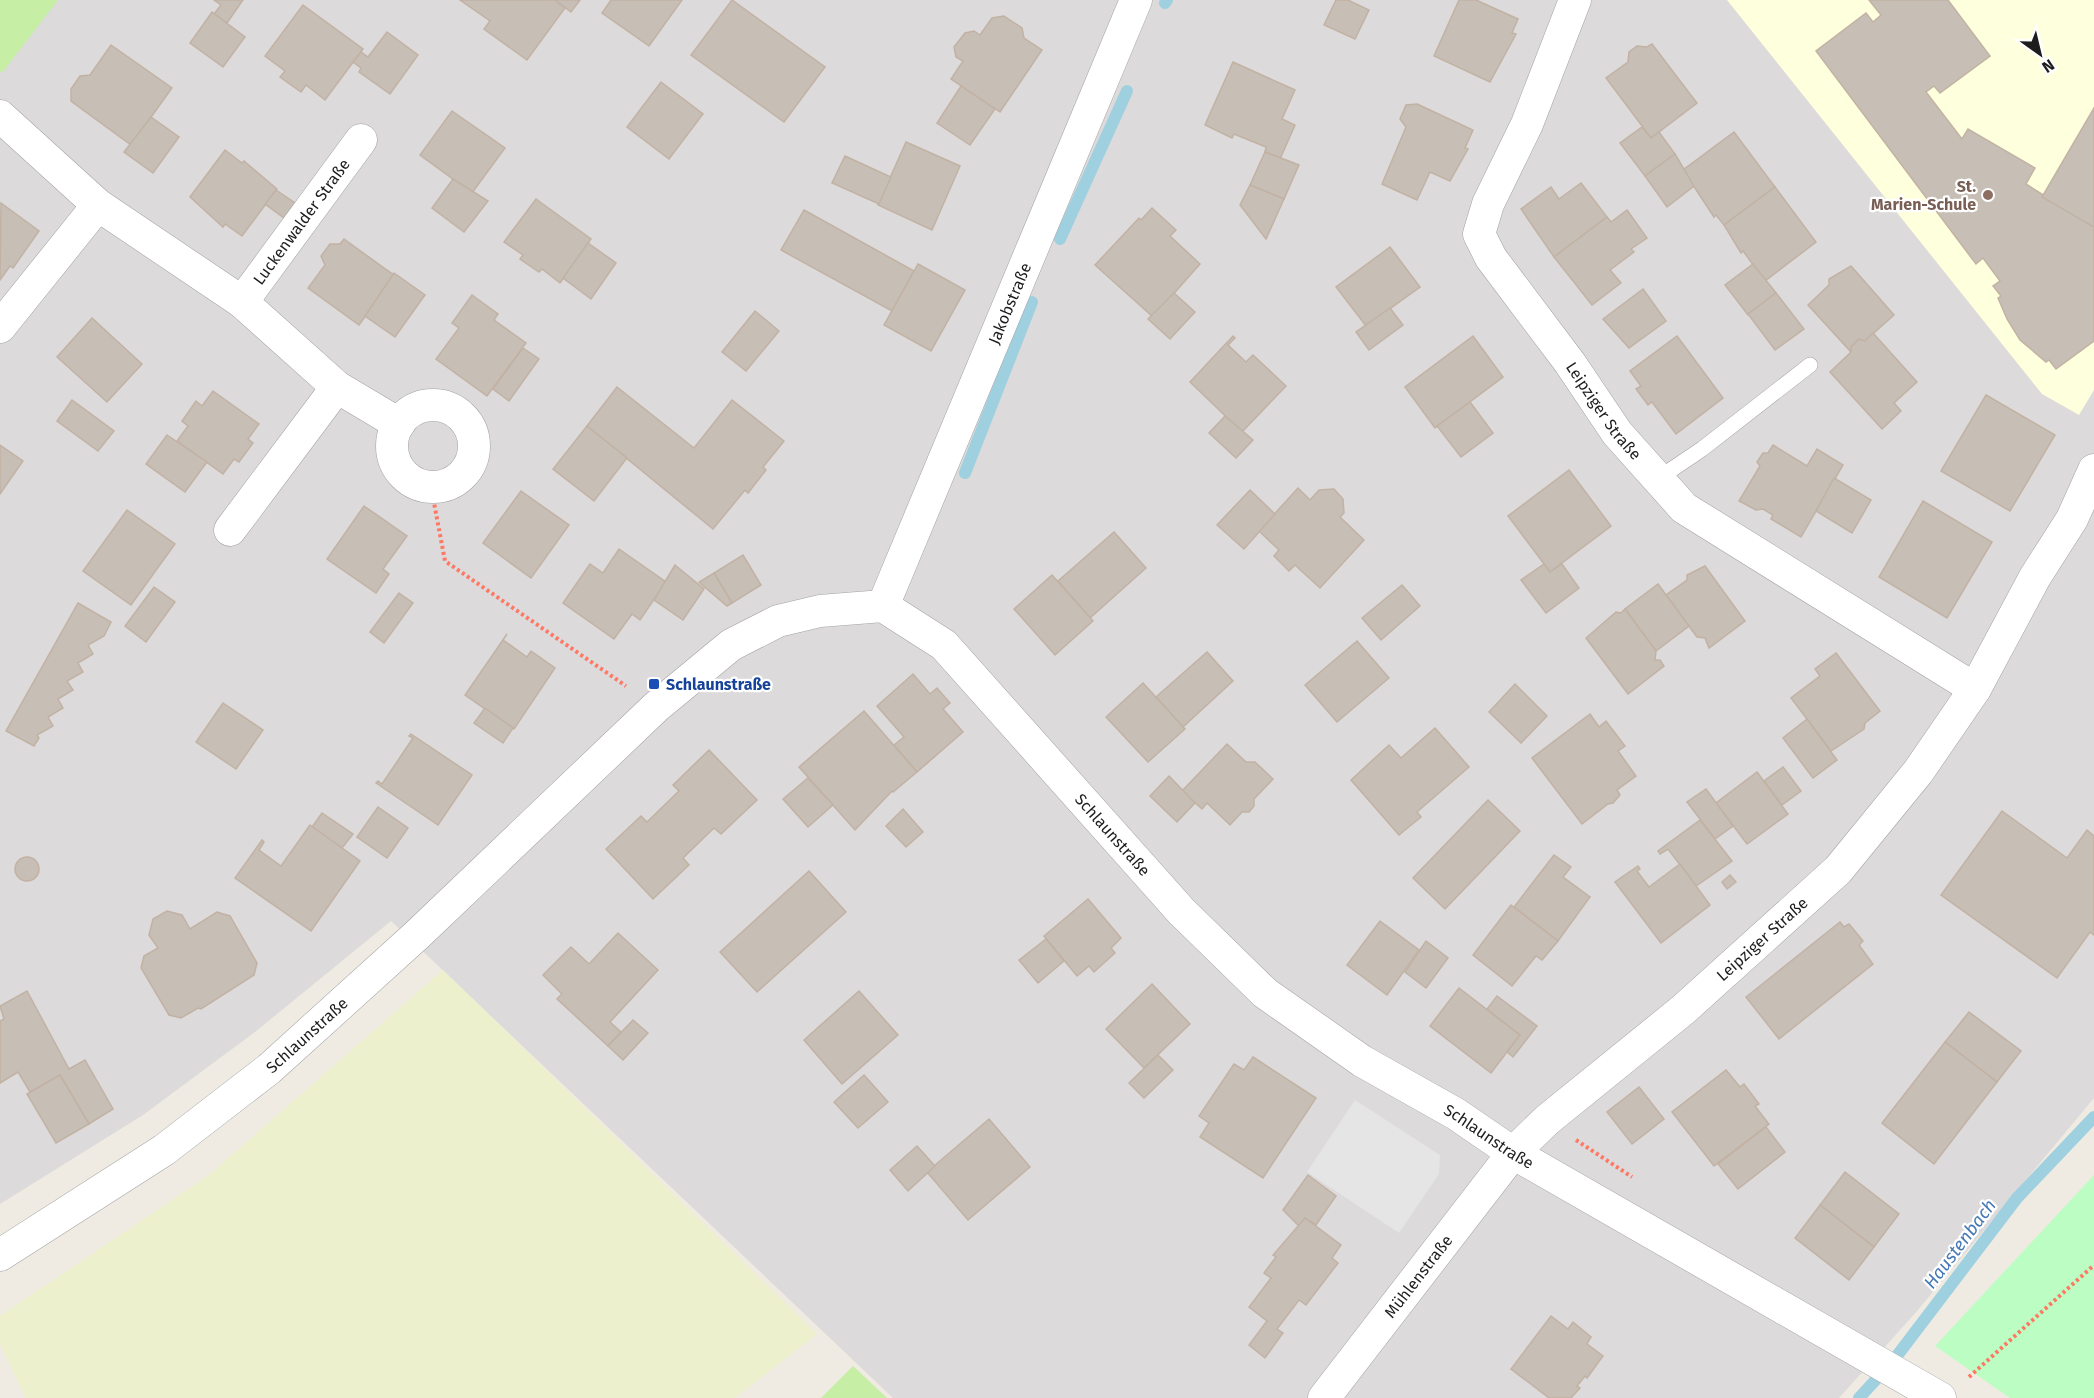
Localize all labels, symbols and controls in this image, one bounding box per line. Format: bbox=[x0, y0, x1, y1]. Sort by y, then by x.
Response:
north arrow bbox=[2010, 24, 2070, 84]
text: N bbox=[2038, 55, 2058, 77]
street label: Luckenwalder Straße bbox=[249, 155, 354, 288]
place label: St. Marien-Schule bbox=[1871, 177, 1976, 214]
marker: St. Marien-Schule bbox=[1981, 188, 1995, 202]
street label: Jakobstraße bbox=[984, 260, 1035, 347]
street label: Leipziger Straße bbox=[1562, 358, 1645, 464]
place label: Schlaunstraße bbox=[666, 675, 771, 694]
marker: Schlaunstraße bbox=[647, 677, 661, 691]
street label: Schlaunstraße bbox=[1071, 790, 1154, 880]
street label: Leipziger Straße bbox=[1713, 893, 1812, 985]
street label: Schlaunstraße bbox=[262, 994, 352, 1077]
street label: Schlaunstraße bbox=[1441, 1100, 1537, 1173]
water label: Haustenbach bbox=[1919, 1195, 2001, 1293]
street label: Mühlenstraße bbox=[1380, 1231, 1456, 1322]

